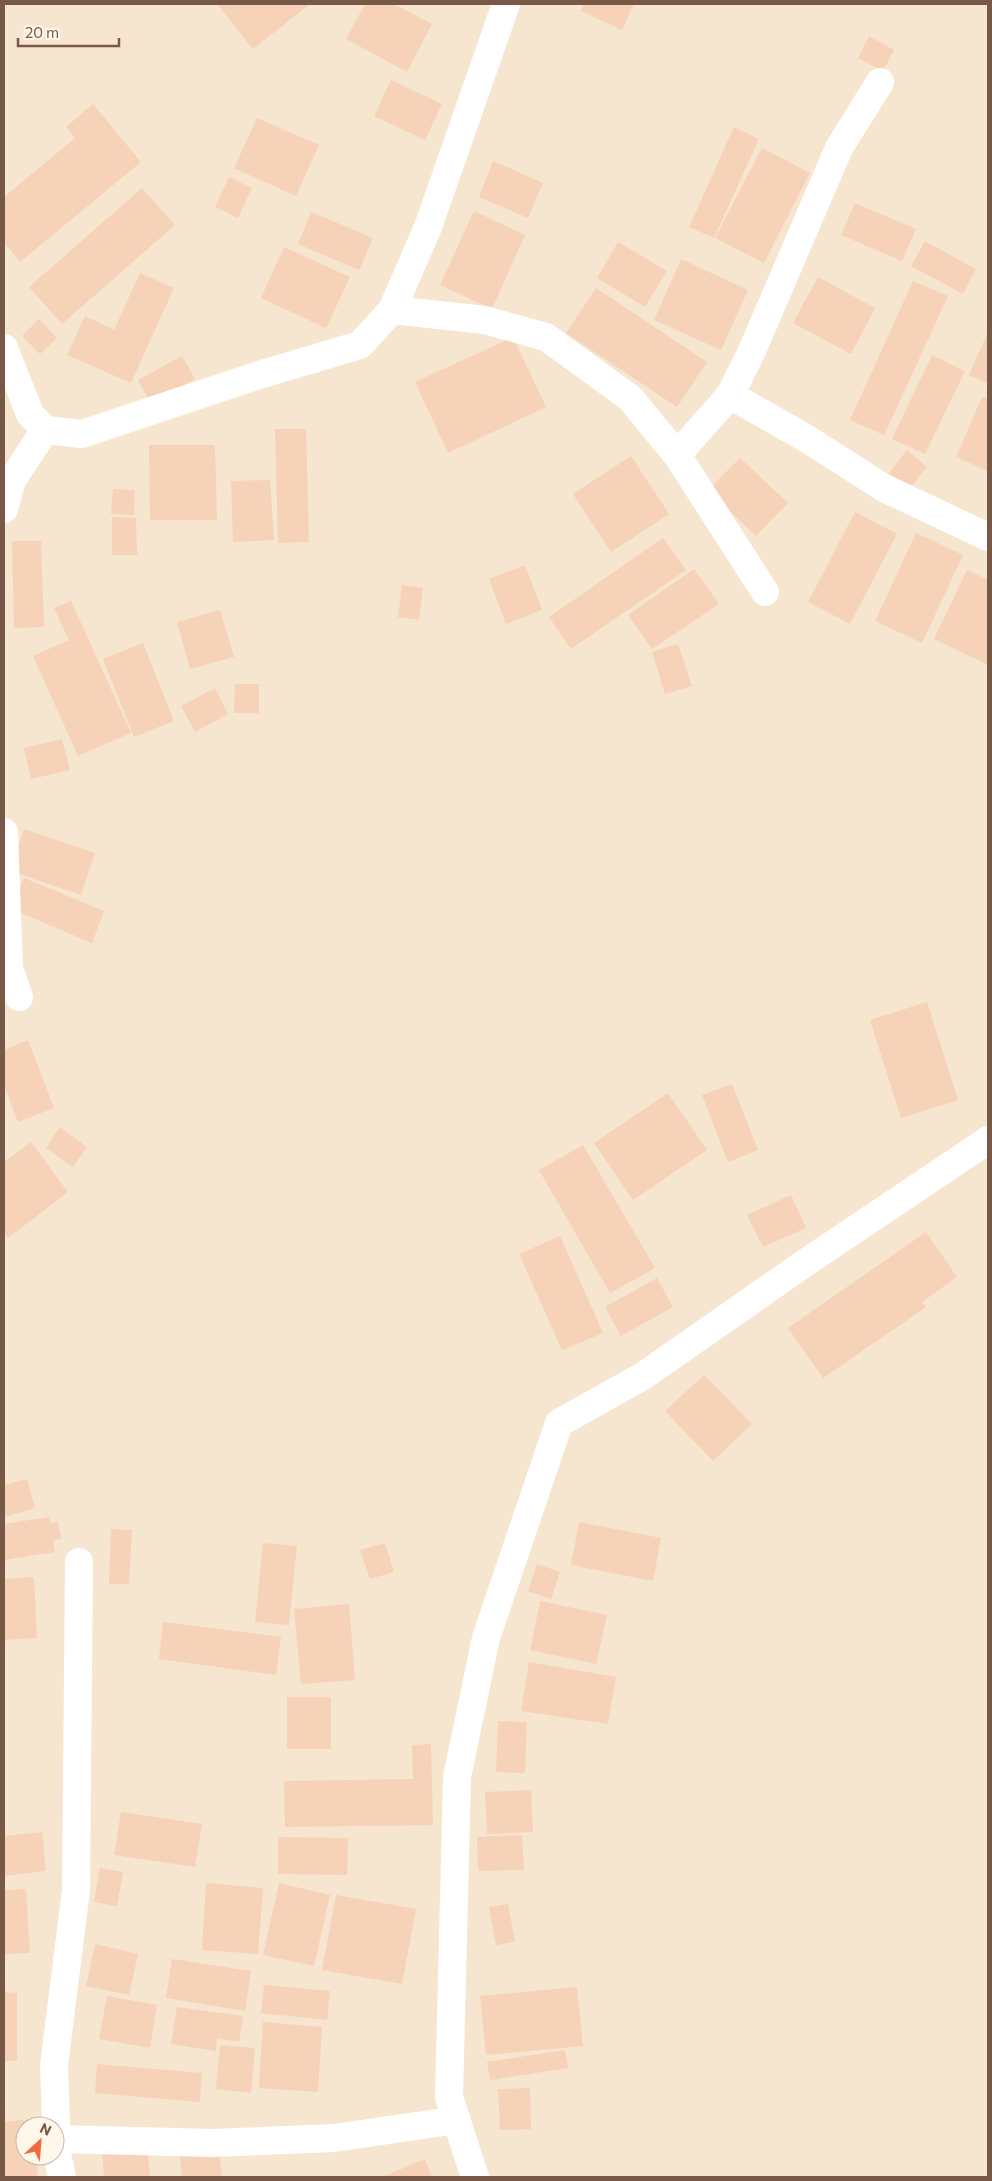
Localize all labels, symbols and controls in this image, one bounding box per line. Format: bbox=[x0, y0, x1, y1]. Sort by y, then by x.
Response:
scale bar bbox=[18, 15, 119, 47]
text: 20 m bbox=[25, 23, 59, 41]
north arrow bbox=[15, 2116, 65, 2166]
text: N bbox=[37, 2119, 54, 2139]

